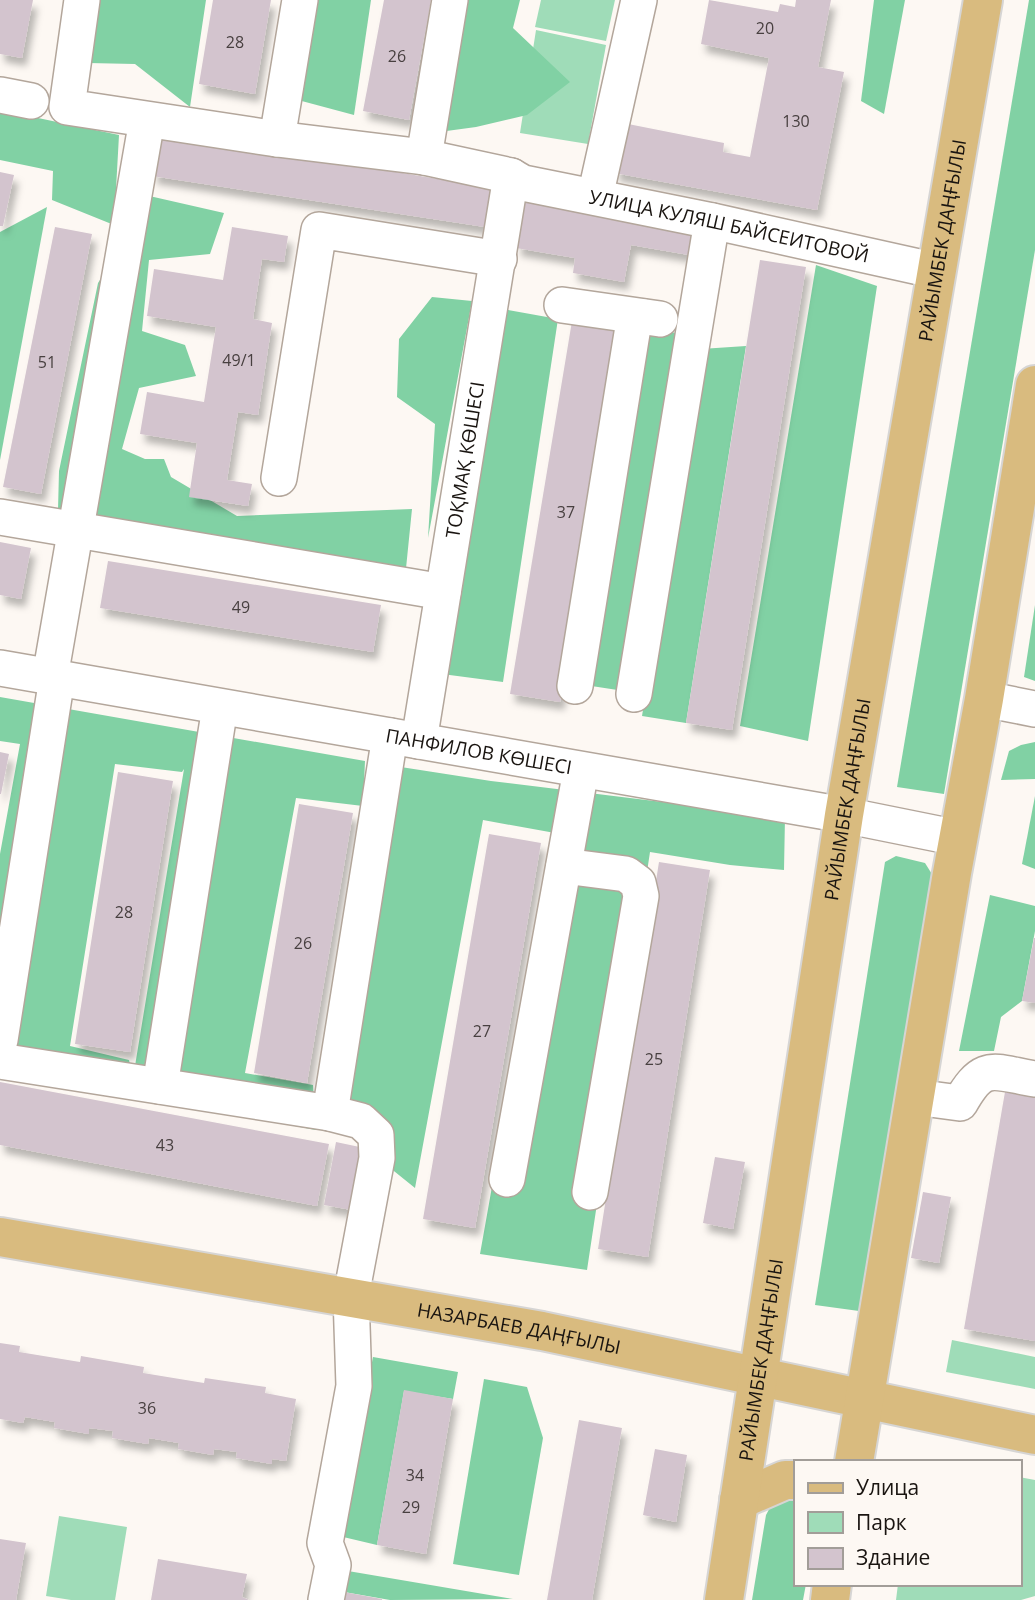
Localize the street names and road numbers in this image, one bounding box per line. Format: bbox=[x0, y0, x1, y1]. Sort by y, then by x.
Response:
street label: РАЙЫМБЕК ДАҢҒЫЛЫ bbox=[912, 137, 972, 343]
street label: УЛИЦА КУЛЯШ БАЙСЕИТОВОЙ bbox=[587, 184, 871, 269]
street label: ТОҚМАҚ КӨШЕСІ bbox=[439, 379, 490, 540]
street label: РАЙЫМБЕК ДАҢҒЫЛЫ bbox=[818, 696, 877, 902]
street label: ПАНФИЛОВ КӨШЕСІ bbox=[384, 722, 574, 780]
street label: РАЙЫМБЕК ДАҢҒЫЛЫ bbox=[732, 1257, 789, 1463]
street label: НАЗАРБАЕВ ДАҢҒЫЛЫ bbox=[415, 1297, 623, 1360]

